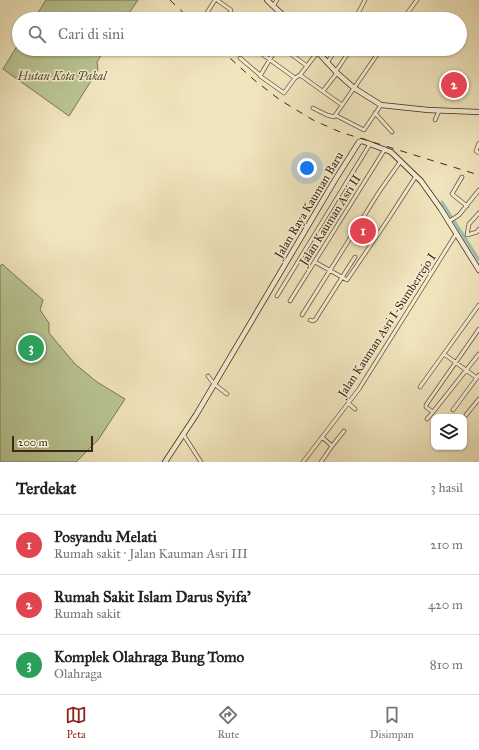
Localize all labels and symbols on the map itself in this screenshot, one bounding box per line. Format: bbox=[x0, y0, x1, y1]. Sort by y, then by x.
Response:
park label: Hutan Kota Pakal bbox=[17, 69, 108, 83]
pin: 2 bbox=[441, 70, 467, 100]
street label: Jalan Raya Kauman Baru bbox=[271, 149, 348, 263]
your location bbox=[297, 158, 317, 178]
street label: Jalan Kauman Asri II bbox=[295, 172, 364, 270]
pin: 1 bbox=[350, 216, 376, 246]
street label: Jalan Kauman Asri I-Sumberrejo I bbox=[334, 250, 440, 402]
pin: 3 bbox=[18, 333, 44, 363]
scale bar bbox=[12, 434, 93, 453]

